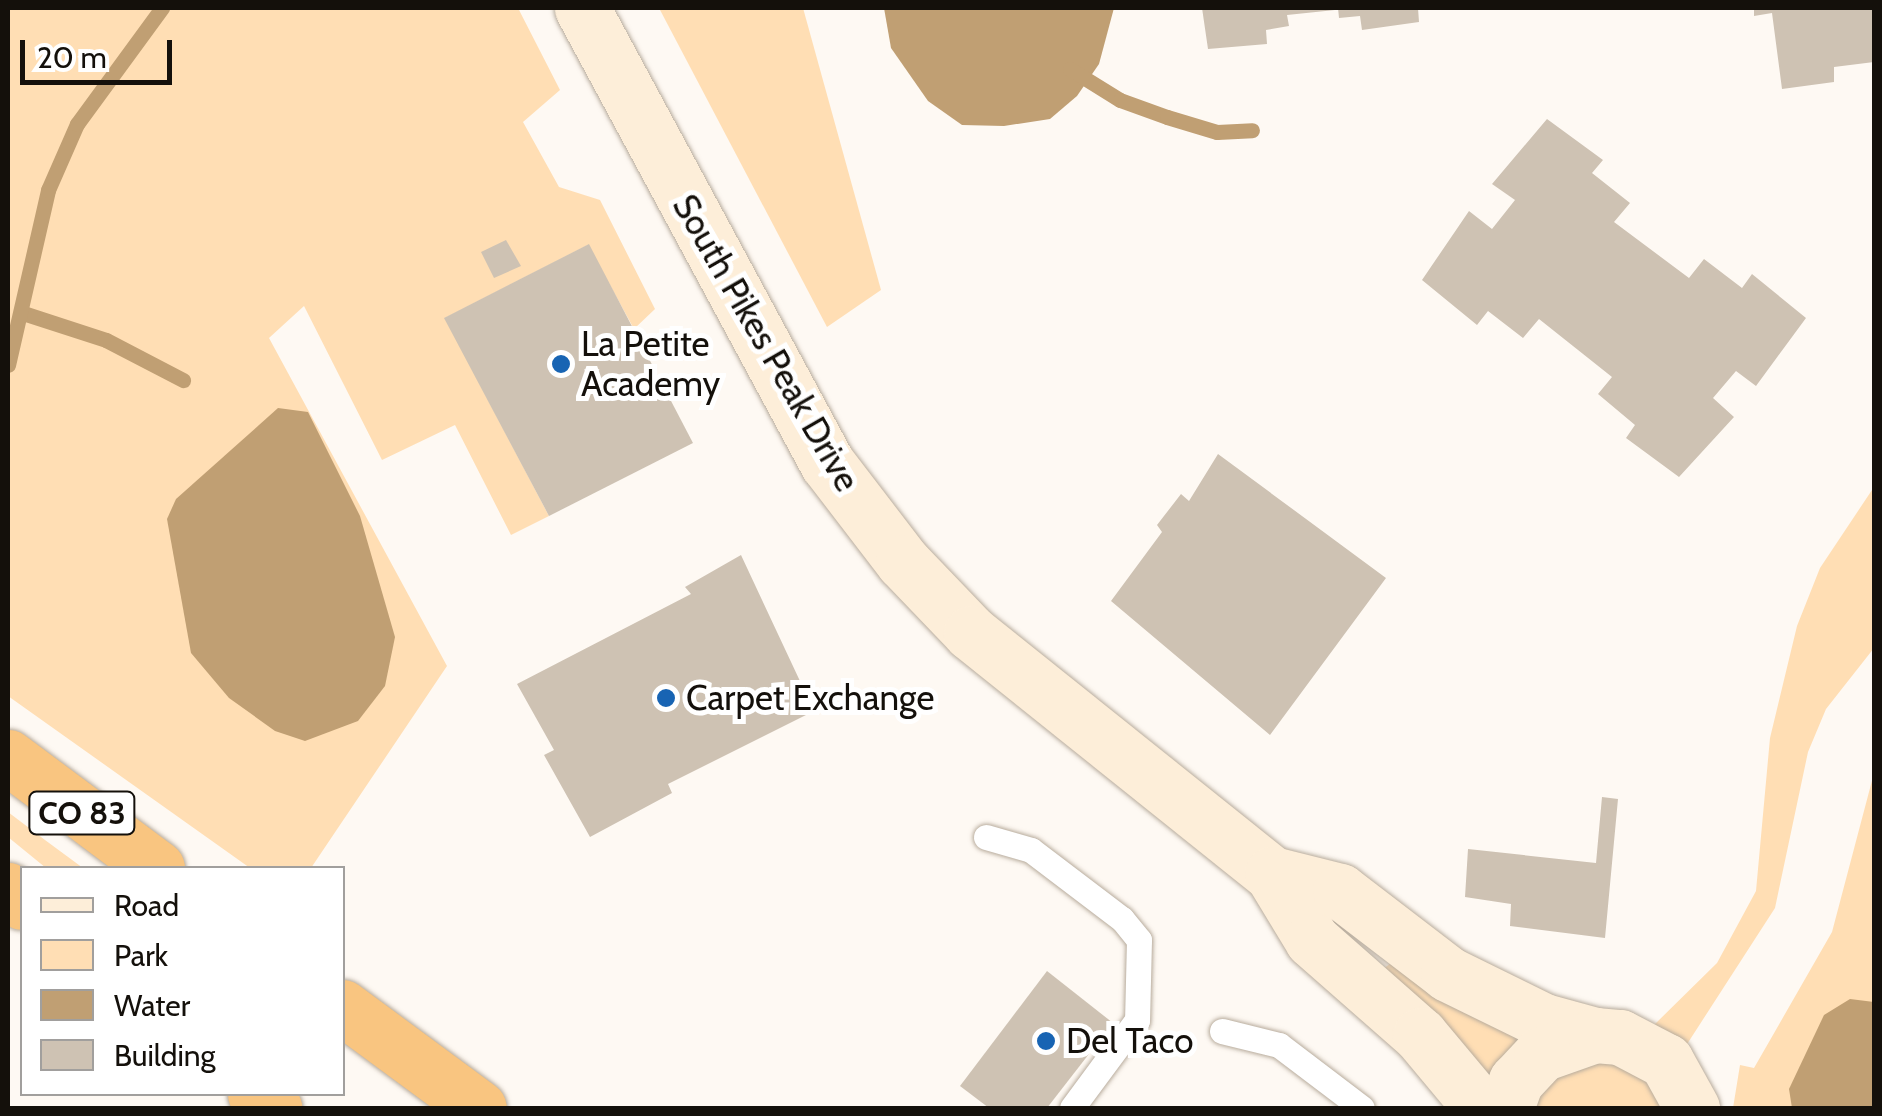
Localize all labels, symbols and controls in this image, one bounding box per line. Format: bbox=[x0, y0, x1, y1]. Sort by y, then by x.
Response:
scale bar bbox=[25, 20, 178, 82]
text: 20 m bbox=[37, 39, 107, 76]
street label: South Pikes Peak Drive bbox=[664, 187, 868, 499]
place label: La Petite Academy bbox=[581, 323, 720, 405]
marker: La Petite Academy bbox=[550, 353, 572, 375]
place label: Carpet Exchange bbox=[686, 677, 934, 719]
marker: Carpet Exchange bbox=[655, 687, 677, 709]
road number: CO 83 bbox=[27, 786, 137, 840]
legend bbox=[20, 866, 345, 1096]
text: Road bbox=[114, 887, 179, 924]
text: Park bbox=[114, 937, 168, 974]
text: Water bbox=[114, 987, 190, 1024]
place label: Del Taco bbox=[1066, 1020, 1194, 1062]
marker: Del Taco bbox=[1035, 1030, 1057, 1052]
text: Building bbox=[114, 1037, 216, 1074]

